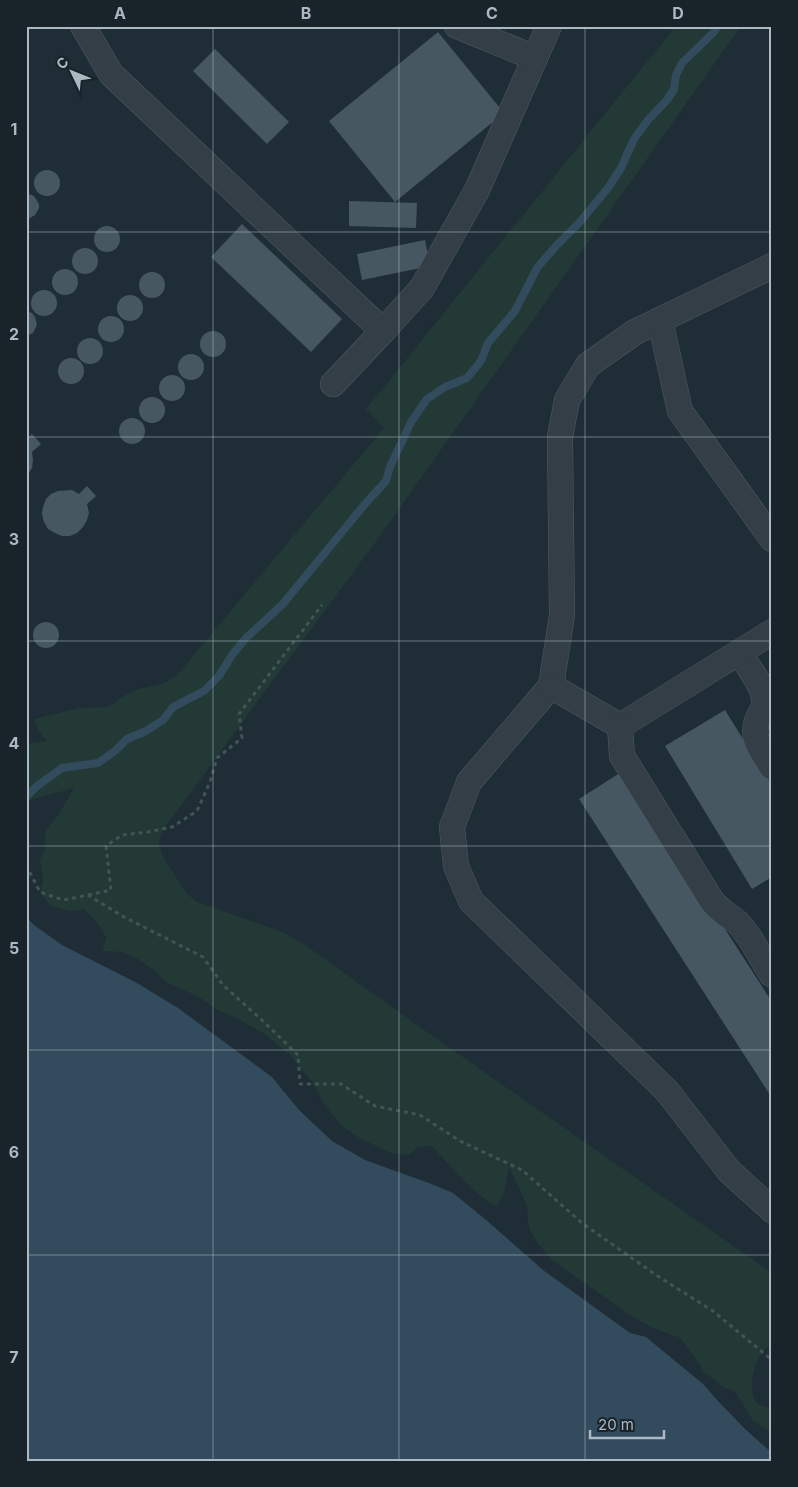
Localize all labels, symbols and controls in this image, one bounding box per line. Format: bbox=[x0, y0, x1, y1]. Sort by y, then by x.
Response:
text: A bbox=[114, 3, 126, 23]
text: B bbox=[301, 3, 311, 23]
text: C bbox=[486, 3, 498, 23]
text: D bbox=[672, 3, 684, 23]
north arrow bbox=[48, 48, 98, 98]
text: С bbox=[52, 53, 72, 72]
text: 1 bbox=[11, 119, 17, 139]
text: 2 bbox=[9, 324, 19, 344]
text: 3 bbox=[9, 529, 19, 549]
text: 4 bbox=[9, 733, 20, 753]
text: 5 bbox=[9, 938, 19, 958]
text: 6 bbox=[9, 1142, 19, 1162]
text: 7 bbox=[9, 1347, 19, 1367]
scale bar bbox=[590, 1407, 664, 1439]
text: 20 m bbox=[598, 1415, 634, 1434]

